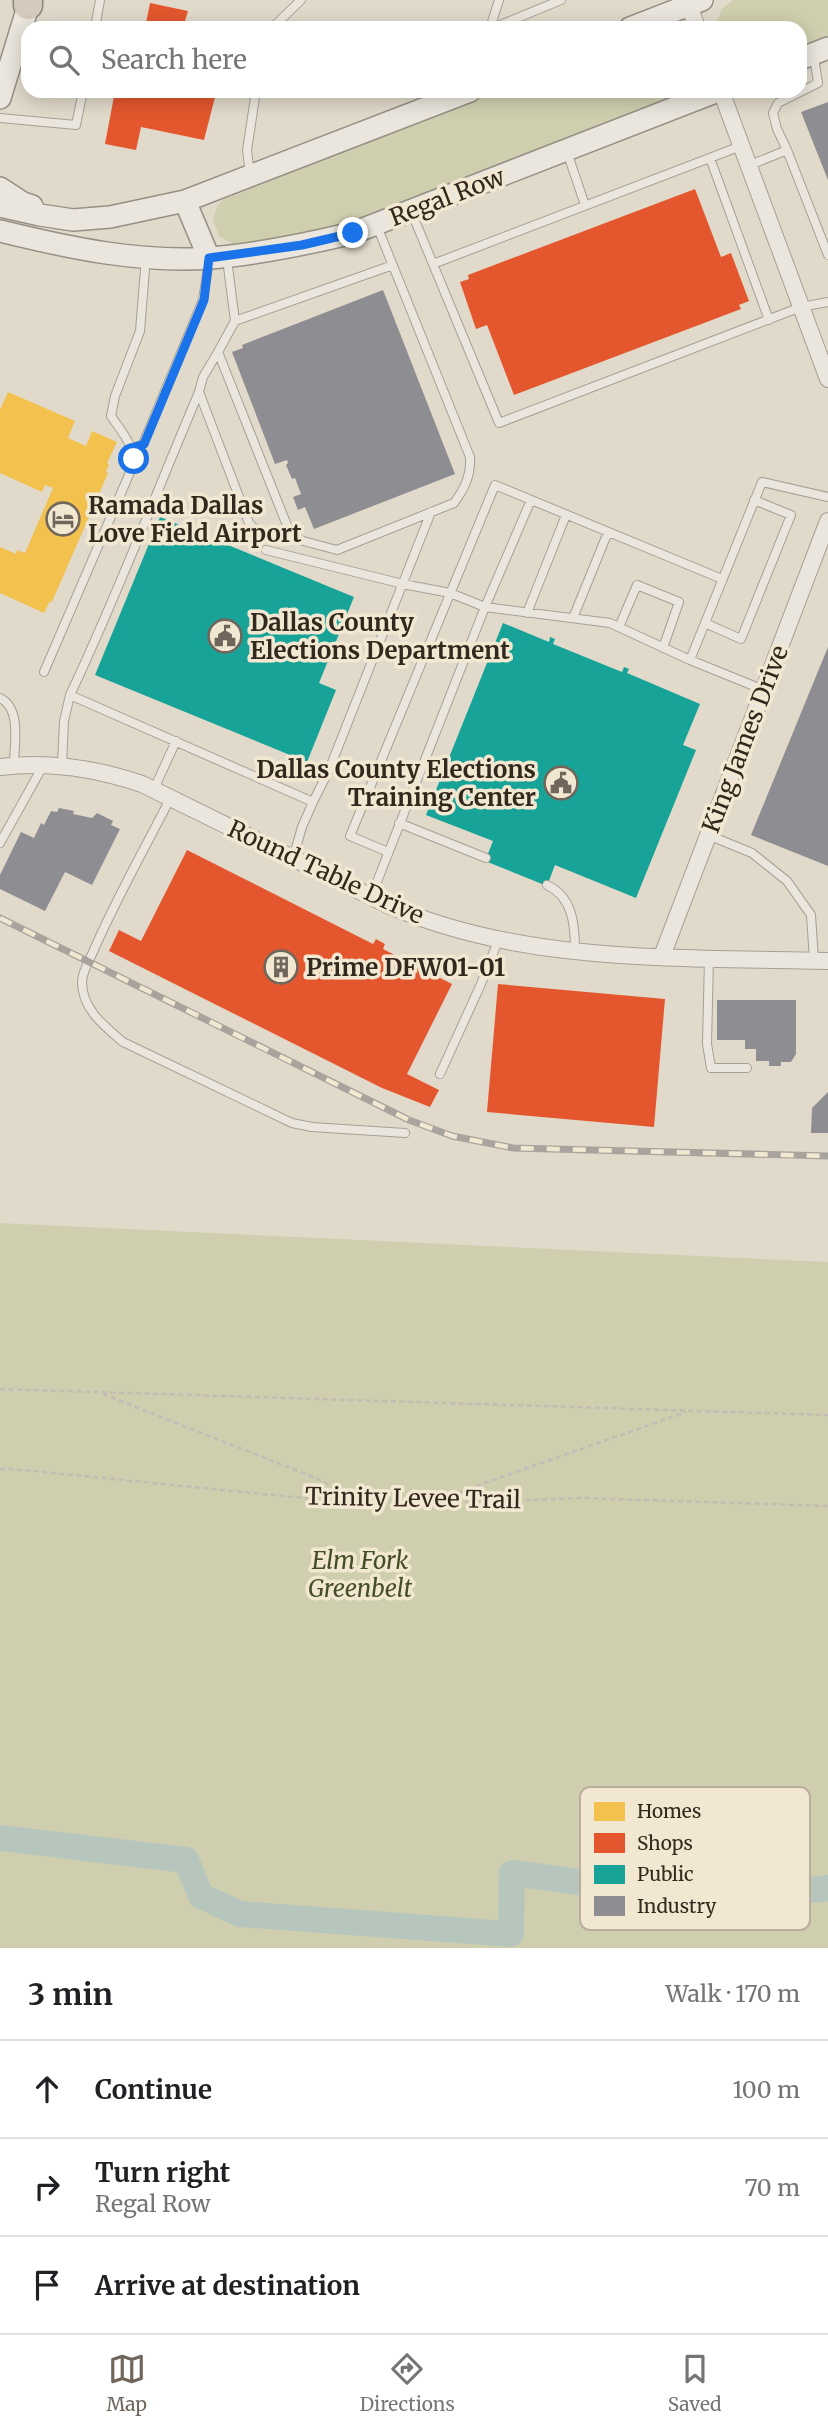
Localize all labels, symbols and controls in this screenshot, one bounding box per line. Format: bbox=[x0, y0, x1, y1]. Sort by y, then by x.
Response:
search box bbox=[21, 21, 807, 98]
icon: search bbox=[45, 41, 83, 79]
text: Search here bbox=[101, 43, 247, 76]
street label: Regal Row bbox=[385, 161, 510, 233]
route end bbox=[337, 217, 368, 248]
route start bbox=[118, 443, 149, 474]
place label: Ramada Dallas Love Field Airport bbox=[88, 490, 302, 549]
hotel icon: Ramada Dallas Love Field Airport bbox=[44, 500, 82, 538]
place label: Dallas County Elections Department bbox=[250, 607, 510, 666]
public building icon: Dallas County Elections Department bbox=[206, 617, 244, 655]
street label: King James Drive bbox=[695, 641, 795, 837]
place label: Dallas County Elections Training Center bbox=[256, 754, 536, 813]
public building icon: Dallas County Elections Training Center bbox=[542, 764, 580, 802]
street label: Round Table Drive bbox=[223, 813, 429, 931]
building icon: Prime DFW01-01 bbox=[262, 948, 300, 986]
place label: Prime DFW01-01 bbox=[306, 952, 505, 983]
street label: Trinity Levee Trail bbox=[305, 1481, 521, 1515]
park label: Elm Fork Greenbelt bbox=[308, 1545, 413, 1604]
legend bbox=[580, 1787, 810, 1930]
text: Homes bbox=[637, 1799, 701, 1823]
text: Shops bbox=[637, 1831, 693, 1855]
text: Public bbox=[637, 1862, 694, 1886]
text: Industry bbox=[637, 1894, 716, 1918]
text: 3 min bbox=[28, 1975, 113, 2013]
text: Walk · 170 m bbox=[666, 1979, 800, 2008]
icon: ahead bbox=[28, 2070, 66, 2108]
text: Continue bbox=[95, 2073, 212, 2106]
text: 100 m bbox=[732, 2075, 800, 2104]
text: Turn right bbox=[95, 2156, 230, 2189]
icon: right bbox=[28, 2168, 66, 2206]
text: 70 m bbox=[744, 2173, 800, 2202]
text: Regal Row bbox=[95, 2189, 211, 2218]
icon: arrive bbox=[28, 2266, 66, 2304]
text: Arrive at destination bbox=[95, 2269, 360, 2302]
tab: Map bbox=[106, 2350, 147, 2416]
tab: Directions bbox=[360, 2350, 455, 2416]
tab: Saved bbox=[668, 2350, 722, 2416]

